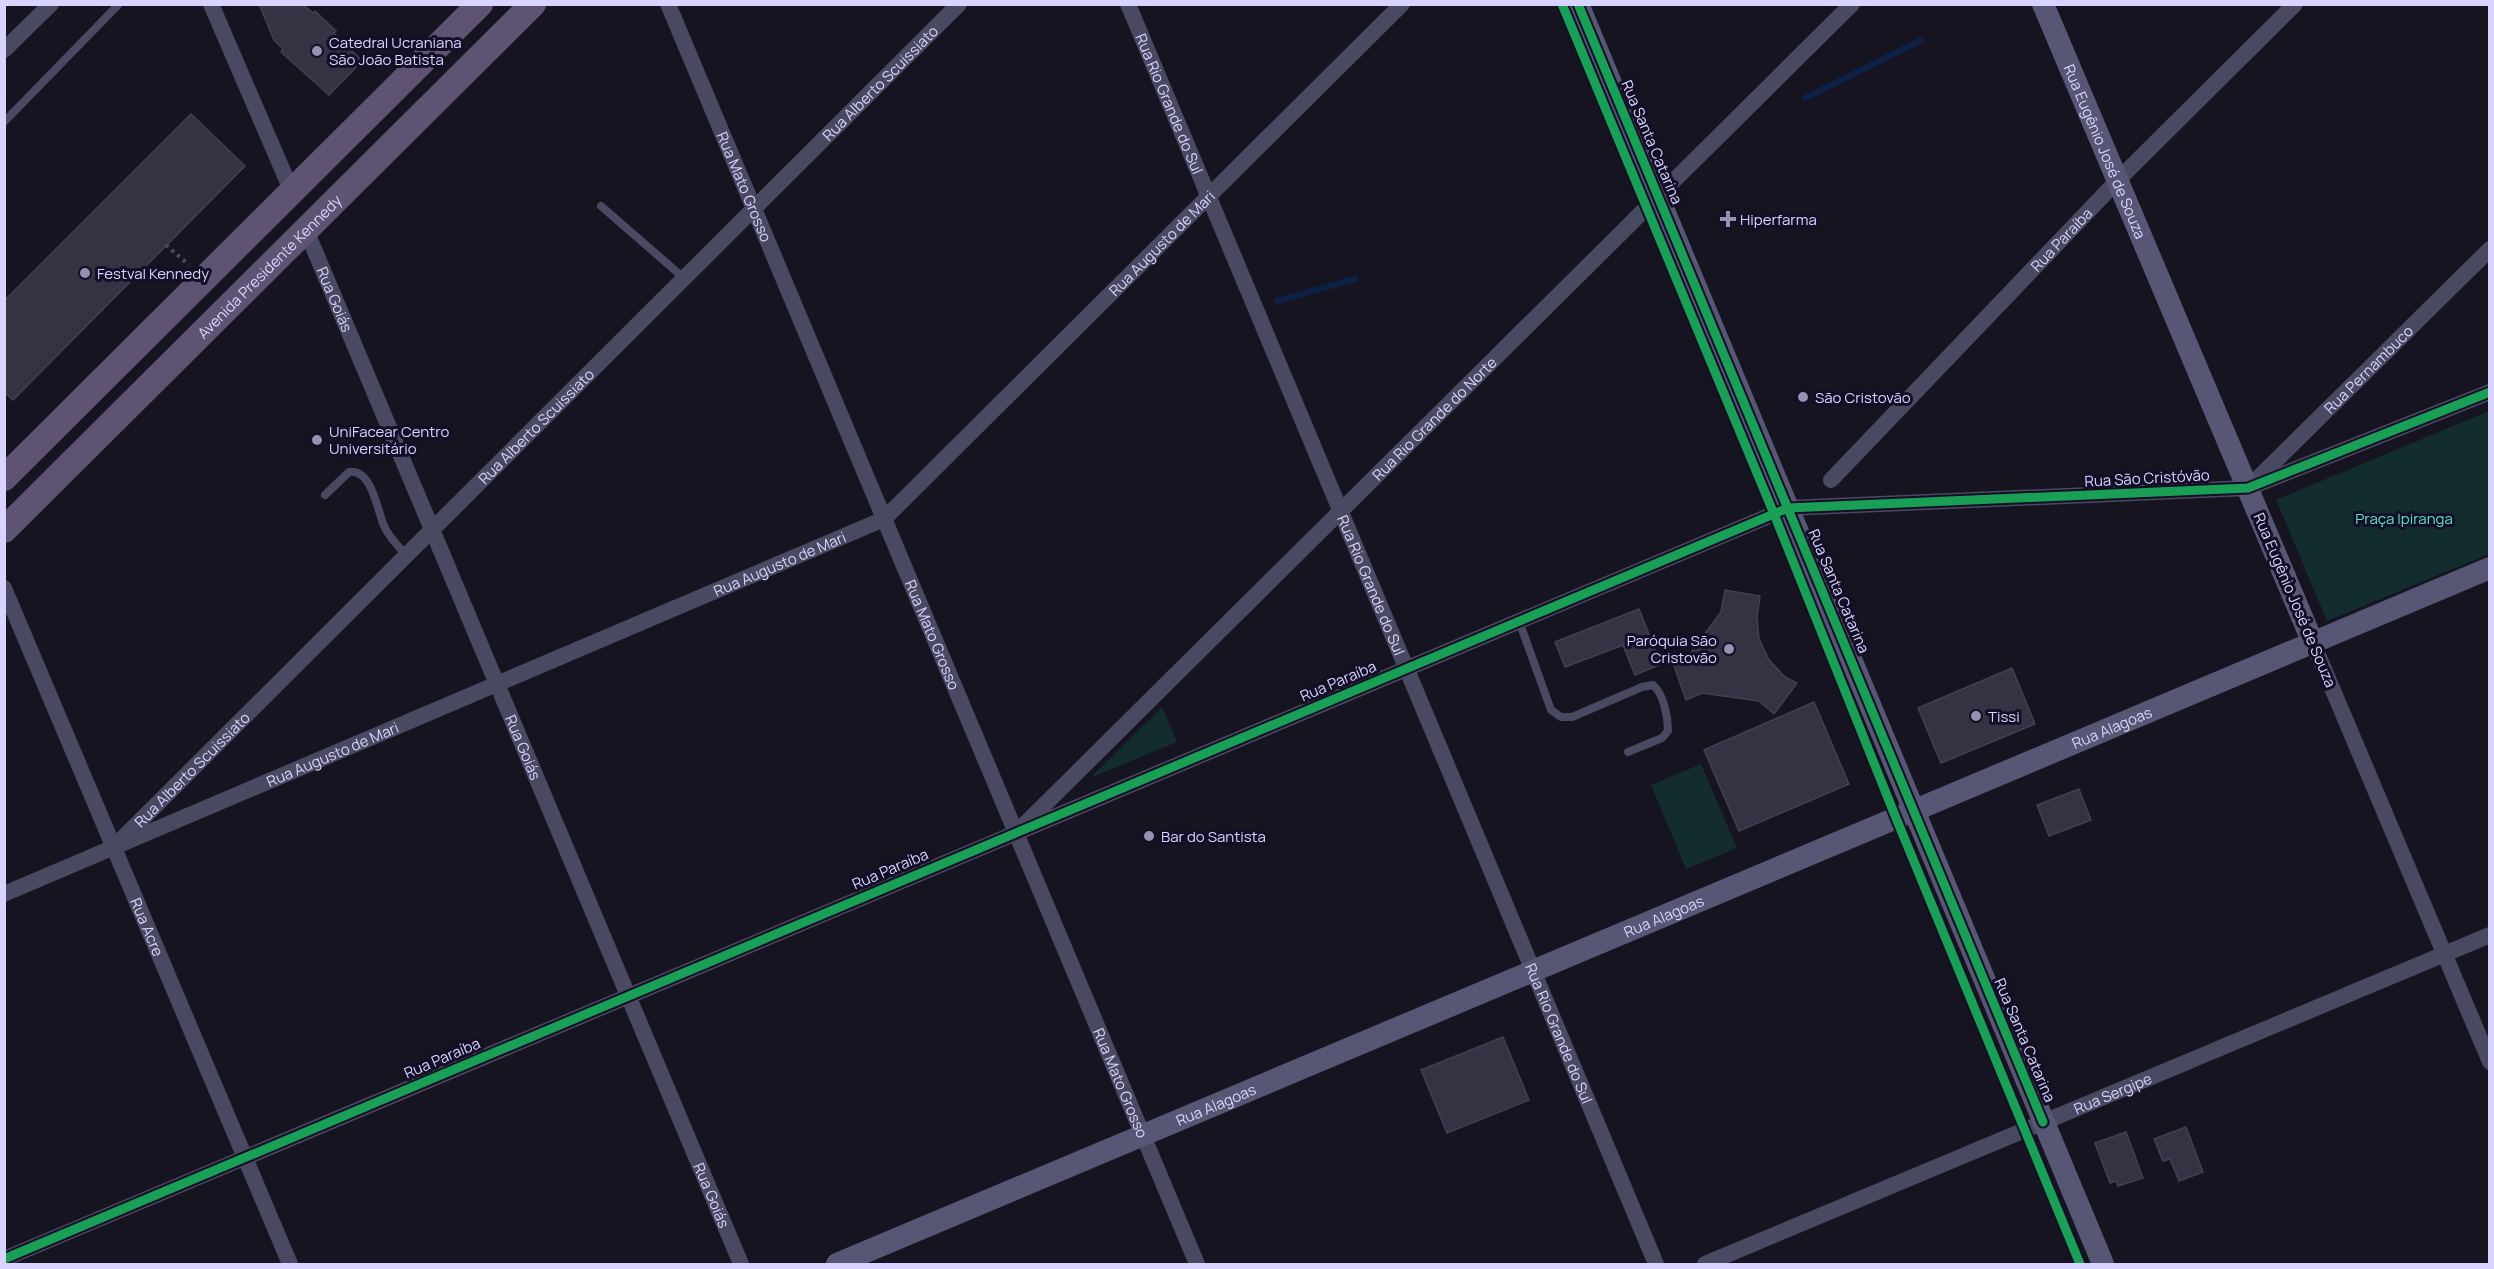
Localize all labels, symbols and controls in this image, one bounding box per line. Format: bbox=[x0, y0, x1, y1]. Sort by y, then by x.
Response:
street label: Rua Alberto Scuissiato bbox=[817, 20, 943, 145]
street label: Rua Rio Grande do Sul bbox=[1131, 30, 1209, 177]
place label: Catedral Ucraniana São João Batista bbox=[329, 32, 462, 70]
marker: Catedral Ucraniana São João Batista bbox=[310, 44, 324, 58]
street label: Rua Eugênio José de Souza bbox=[2059, 61, 2152, 242]
street label: Rua Santa Catarina bbox=[1616, 77, 1688, 207]
street label: Rua Mato Grosso bbox=[712, 128, 777, 245]
street label: Rua Augusto de Mari bbox=[1104, 186, 1219, 301]
street label: Avenida Presidente Kennedy bbox=[192, 190, 346, 343]
street label: Rua Paraíba bbox=[2026, 203, 2097, 276]
place label: Hiperfarma bbox=[1740, 209, 1817, 230]
marker: Hiperfarma bbox=[1721, 212, 1735, 226]
place label: Festval Kennedy bbox=[97, 263, 209, 284]
street label: Rua Goiás bbox=[312, 263, 358, 335]
marker: Festval Kennedy bbox=[78, 266, 92, 280]
street label: Rua Pernambuco bbox=[2319, 320, 2418, 418]
street label: Rua Rio Grande do Norte bbox=[1367, 352, 1501, 485]
street label: Rua Alberto Scuissiato bbox=[473, 364, 598, 489]
place label: São Cristovão bbox=[1815, 387, 1911, 408]
marker: São Cristovão bbox=[1796, 390, 1810, 404]
place label: UniFacear Centro Universitário bbox=[329, 421, 449, 459]
marker: UniFacear Centro Universitário bbox=[310, 433, 324, 447]
street label: Rua São Cristóvão bbox=[2084, 464, 2210, 492]
park label: Praça Ipiranga bbox=[2355, 508, 2453, 529]
street label: Rua Eugênio José de Souza bbox=[2249, 509, 2341, 691]
street label: Rua Rio Grande do Sul bbox=[1333, 512, 1410, 659]
street label: Rua Augusto de Mari bbox=[710, 526, 849, 601]
street label: Rua Santa Catarina bbox=[1803, 526, 1875, 656]
street label: Rua Mato Grosso bbox=[900, 576, 965, 693]
place label: Paróquia São Cristovão bbox=[1627, 630, 1717, 668]
marker: Paróquia São Cristovão bbox=[1722, 642, 1736, 656]
street label: Rua Paraíba bbox=[1297, 656, 1379, 706]
street label: Rua Alagoas bbox=[2068, 701, 2155, 754]
place label: Tissi bbox=[1988, 706, 2020, 727]
street label: Rua Alberto Scuissiato bbox=[129, 707, 254, 832]
marker: Tissi bbox=[1969, 709, 1983, 723]
street label: Rua Goiás bbox=[501, 711, 547, 783]
street label: Rua Augusto de Mari bbox=[263, 717, 402, 792]
place label: Bar do Santista bbox=[1161, 826, 1266, 847]
marker: Bar do Santista bbox=[1142, 829, 1156, 843]
street label: Rua Paraíba bbox=[849, 844, 931, 894]
street label: Rua Alagoas bbox=[1620, 890, 1707, 942]
street label: Rua Acre bbox=[126, 894, 169, 960]
street label: Rua Rio Grande do Sul bbox=[1521, 960, 1598, 1107]
street label: Rua Santa Catarina bbox=[1989, 975, 2061, 1105]
street label: Rua Mato Grosso bbox=[1088, 1025, 1153, 1141]
street label: Rua Paraíba bbox=[401, 1033, 483, 1083]
street label: Rua Sergipe bbox=[2070, 1067, 2155, 1119]
street label: Rua Alagoas bbox=[1173, 1078, 1259, 1131]
street label: Rua Goiás bbox=[689, 1159, 735, 1231]

